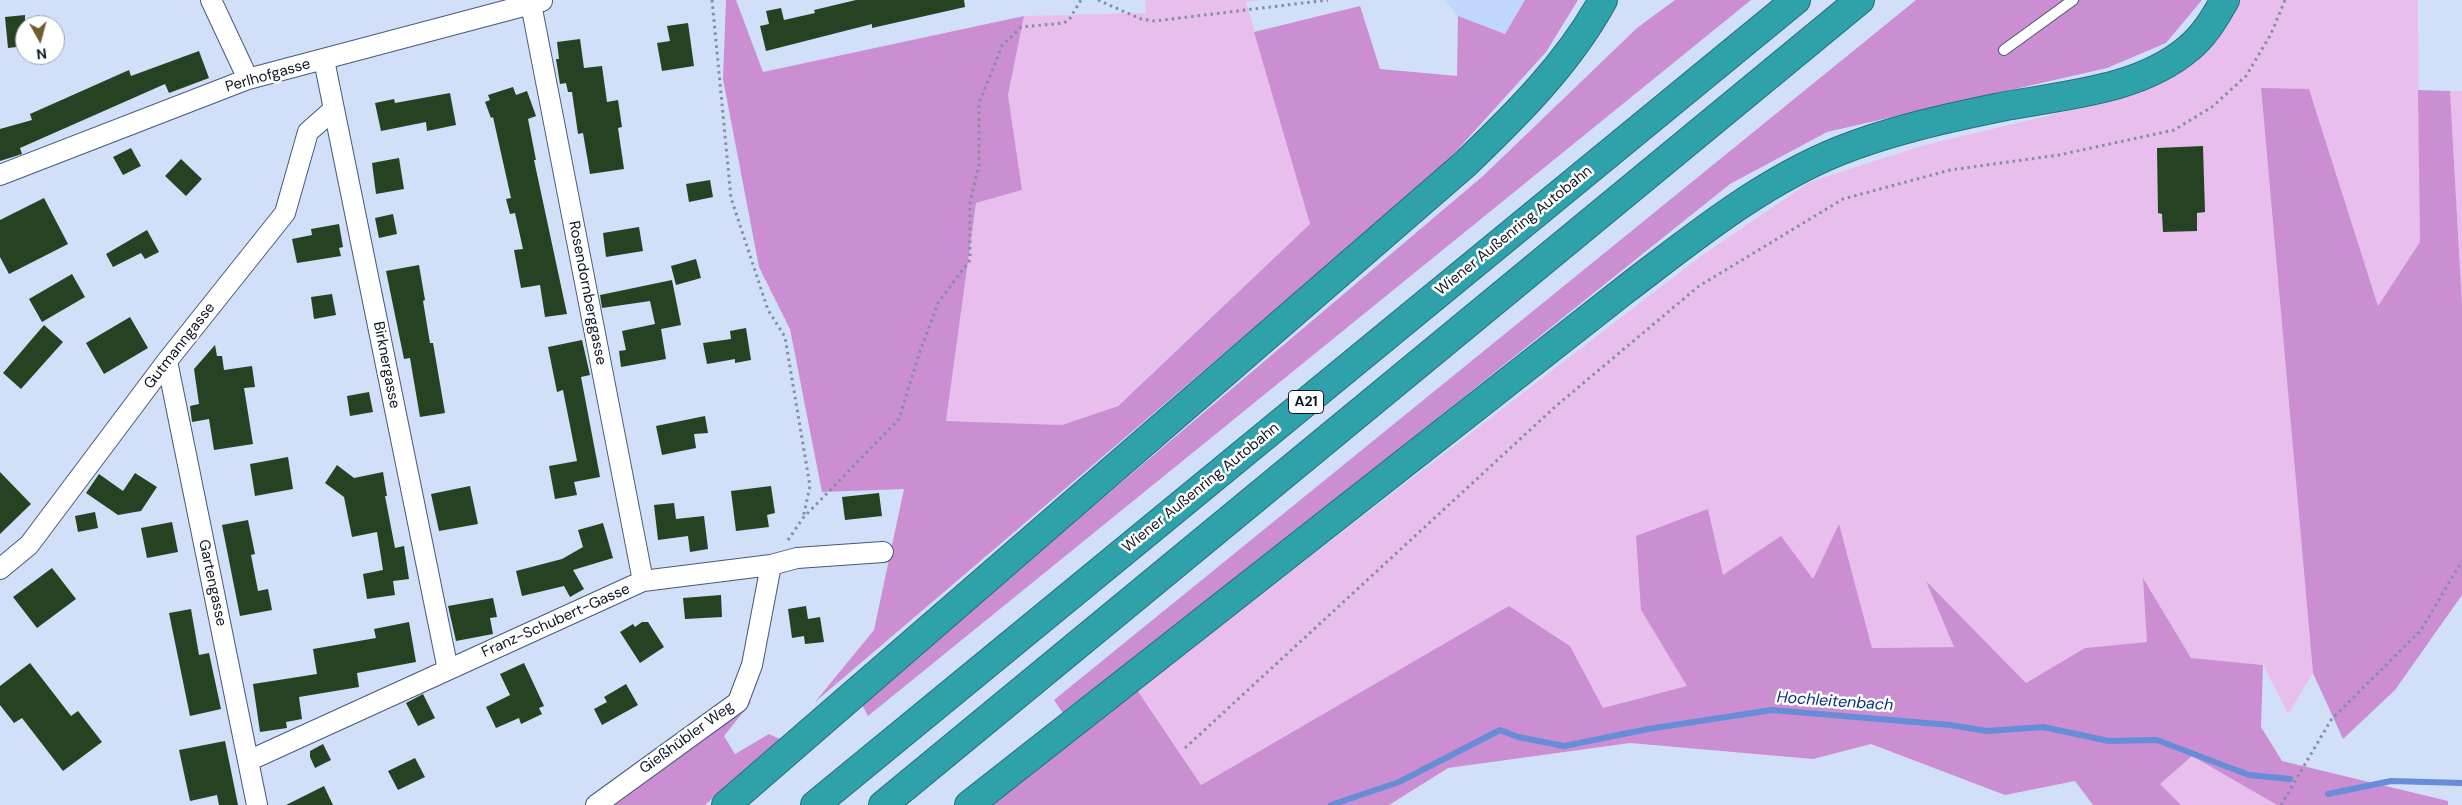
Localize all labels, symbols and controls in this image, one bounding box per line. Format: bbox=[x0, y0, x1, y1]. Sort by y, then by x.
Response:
north arrow bbox=[15, 15, 65, 65]
text: N bbox=[36, 44, 48, 63]
street label: Perlhofgasse bbox=[223, 55, 313, 97]
street label: Wiener Außenring Autobahn bbox=[1432, 162, 1596, 300]
street label: Rosendornberggasse bbox=[564, 220, 610, 366]
street label: Gutmanngasse bbox=[141, 299, 219, 393]
street label: Birknergasse bbox=[369, 320, 403, 410]
road number: A21 bbox=[1288, 391, 1324, 414]
street label: Wiener Außenring Autobahn bbox=[1119, 419, 1283, 557]
street label: Gartengasse bbox=[194, 538, 230, 628]
street label: Franz-Schubert-Gasse bbox=[479, 580, 633, 662]
water label: Hochleitenbach bbox=[1776, 688, 1894, 716]
street label: Gießhübler Weg bbox=[636, 698, 738, 778]

